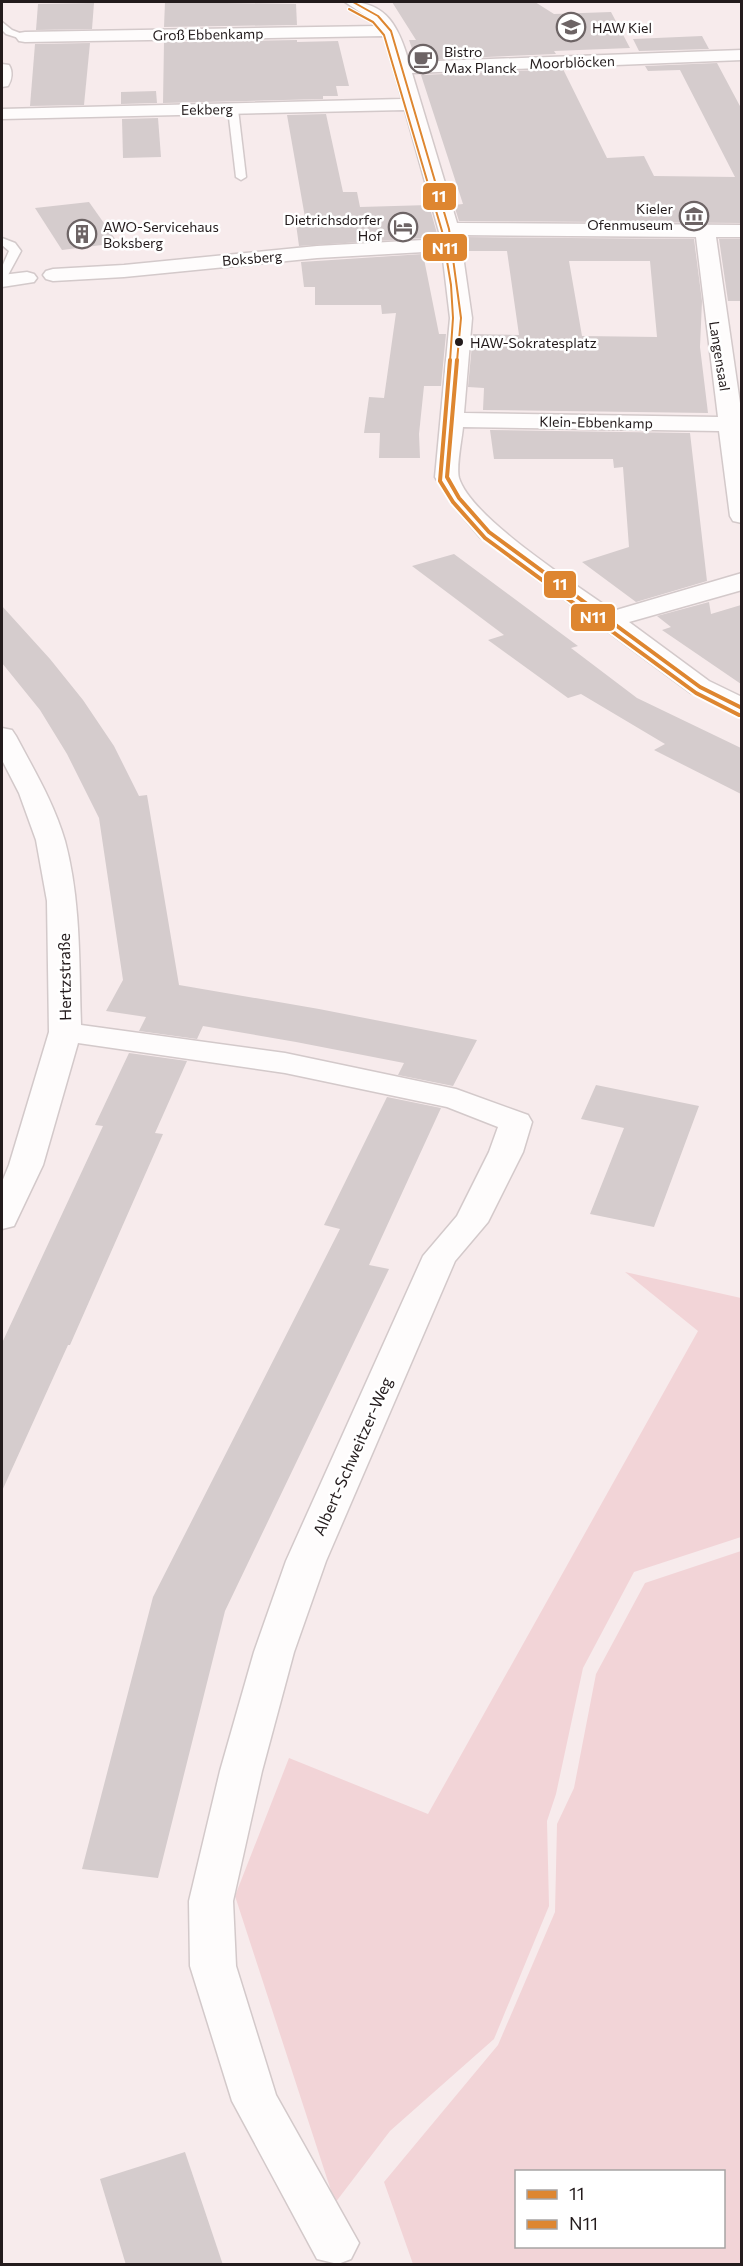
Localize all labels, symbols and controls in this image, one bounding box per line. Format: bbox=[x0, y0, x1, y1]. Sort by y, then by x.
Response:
school or university icon: HAW Kiel bbox=[555, 11, 587, 43]
place label: HAW Kiel bbox=[592, 19, 652, 36]
street label: Groß Ebbenkamp bbox=[152, 25, 264, 43]
cafe icon: Bistro Max Planck bbox=[407, 43, 439, 75]
place label: Bistro Max Planck bbox=[444, 43, 517, 76]
street label: Moorblöcken bbox=[529, 52, 615, 72]
street label: Eekberg bbox=[181, 100, 234, 118]
line badge: 11 bbox=[422, 182, 457, 211]
text: 11 bbox=[432, 186, 446, 205]
place label: Kieler Ofenmuseum bbox=[587, 200, 673, 233]
museum icon: Kieler Ofenmuseum bbox=[678, 200, 710, 232]
place label: Dietrichsdorfer Hof bbox=[284, 211, 382, 244]
hotel icon: Dietrichsdorfer Hof bbox=[387, 211, 419, 243]
building icon: AWO-Servicehaus Boksberg bbox=[66, 218, 98, 250]
place label: AWO-Servicehaus Boksberg bbox=[103, 218, 219, 251]
line badge: N11 bbox=[422, 233, 468, 262]
text: N11 bbox=[432, 238, 458, 257]
street label: Boksberg bbox=[221, 247, 283, 269]
street label: Langensaal bbox=[706, 320, 734, 392]
place label: HAW-Sokratesplatz bbox=[470, 334, 597, 351]
marker: HAW-Sokratesplatz bbox=[453, 336, 465, 348]
street label: Klein-Ebbenkamp bbox=[539, 413, 653, 431]
line badge: 11 bbox=[543, 570, 577, 599]
text: 11 bbox=[553, 574, 567, 593]
line badge: N11 bbox=[570, 603, 616, 632]
text: N11 bbox=[580, 607, 606, 626]
street label: Hertzstraße bbox=[54, 933, 74, 1021]
street label: Albert-Schweitzer-Weg bbox=[308, 1373, 396, 1538]
legend bbox=[515, 2170, 725, 2248]
text: 11 bbox=[569, 2182, 584, 2204]
text: N11 bbox=[569, 2212, 598, 2234]

